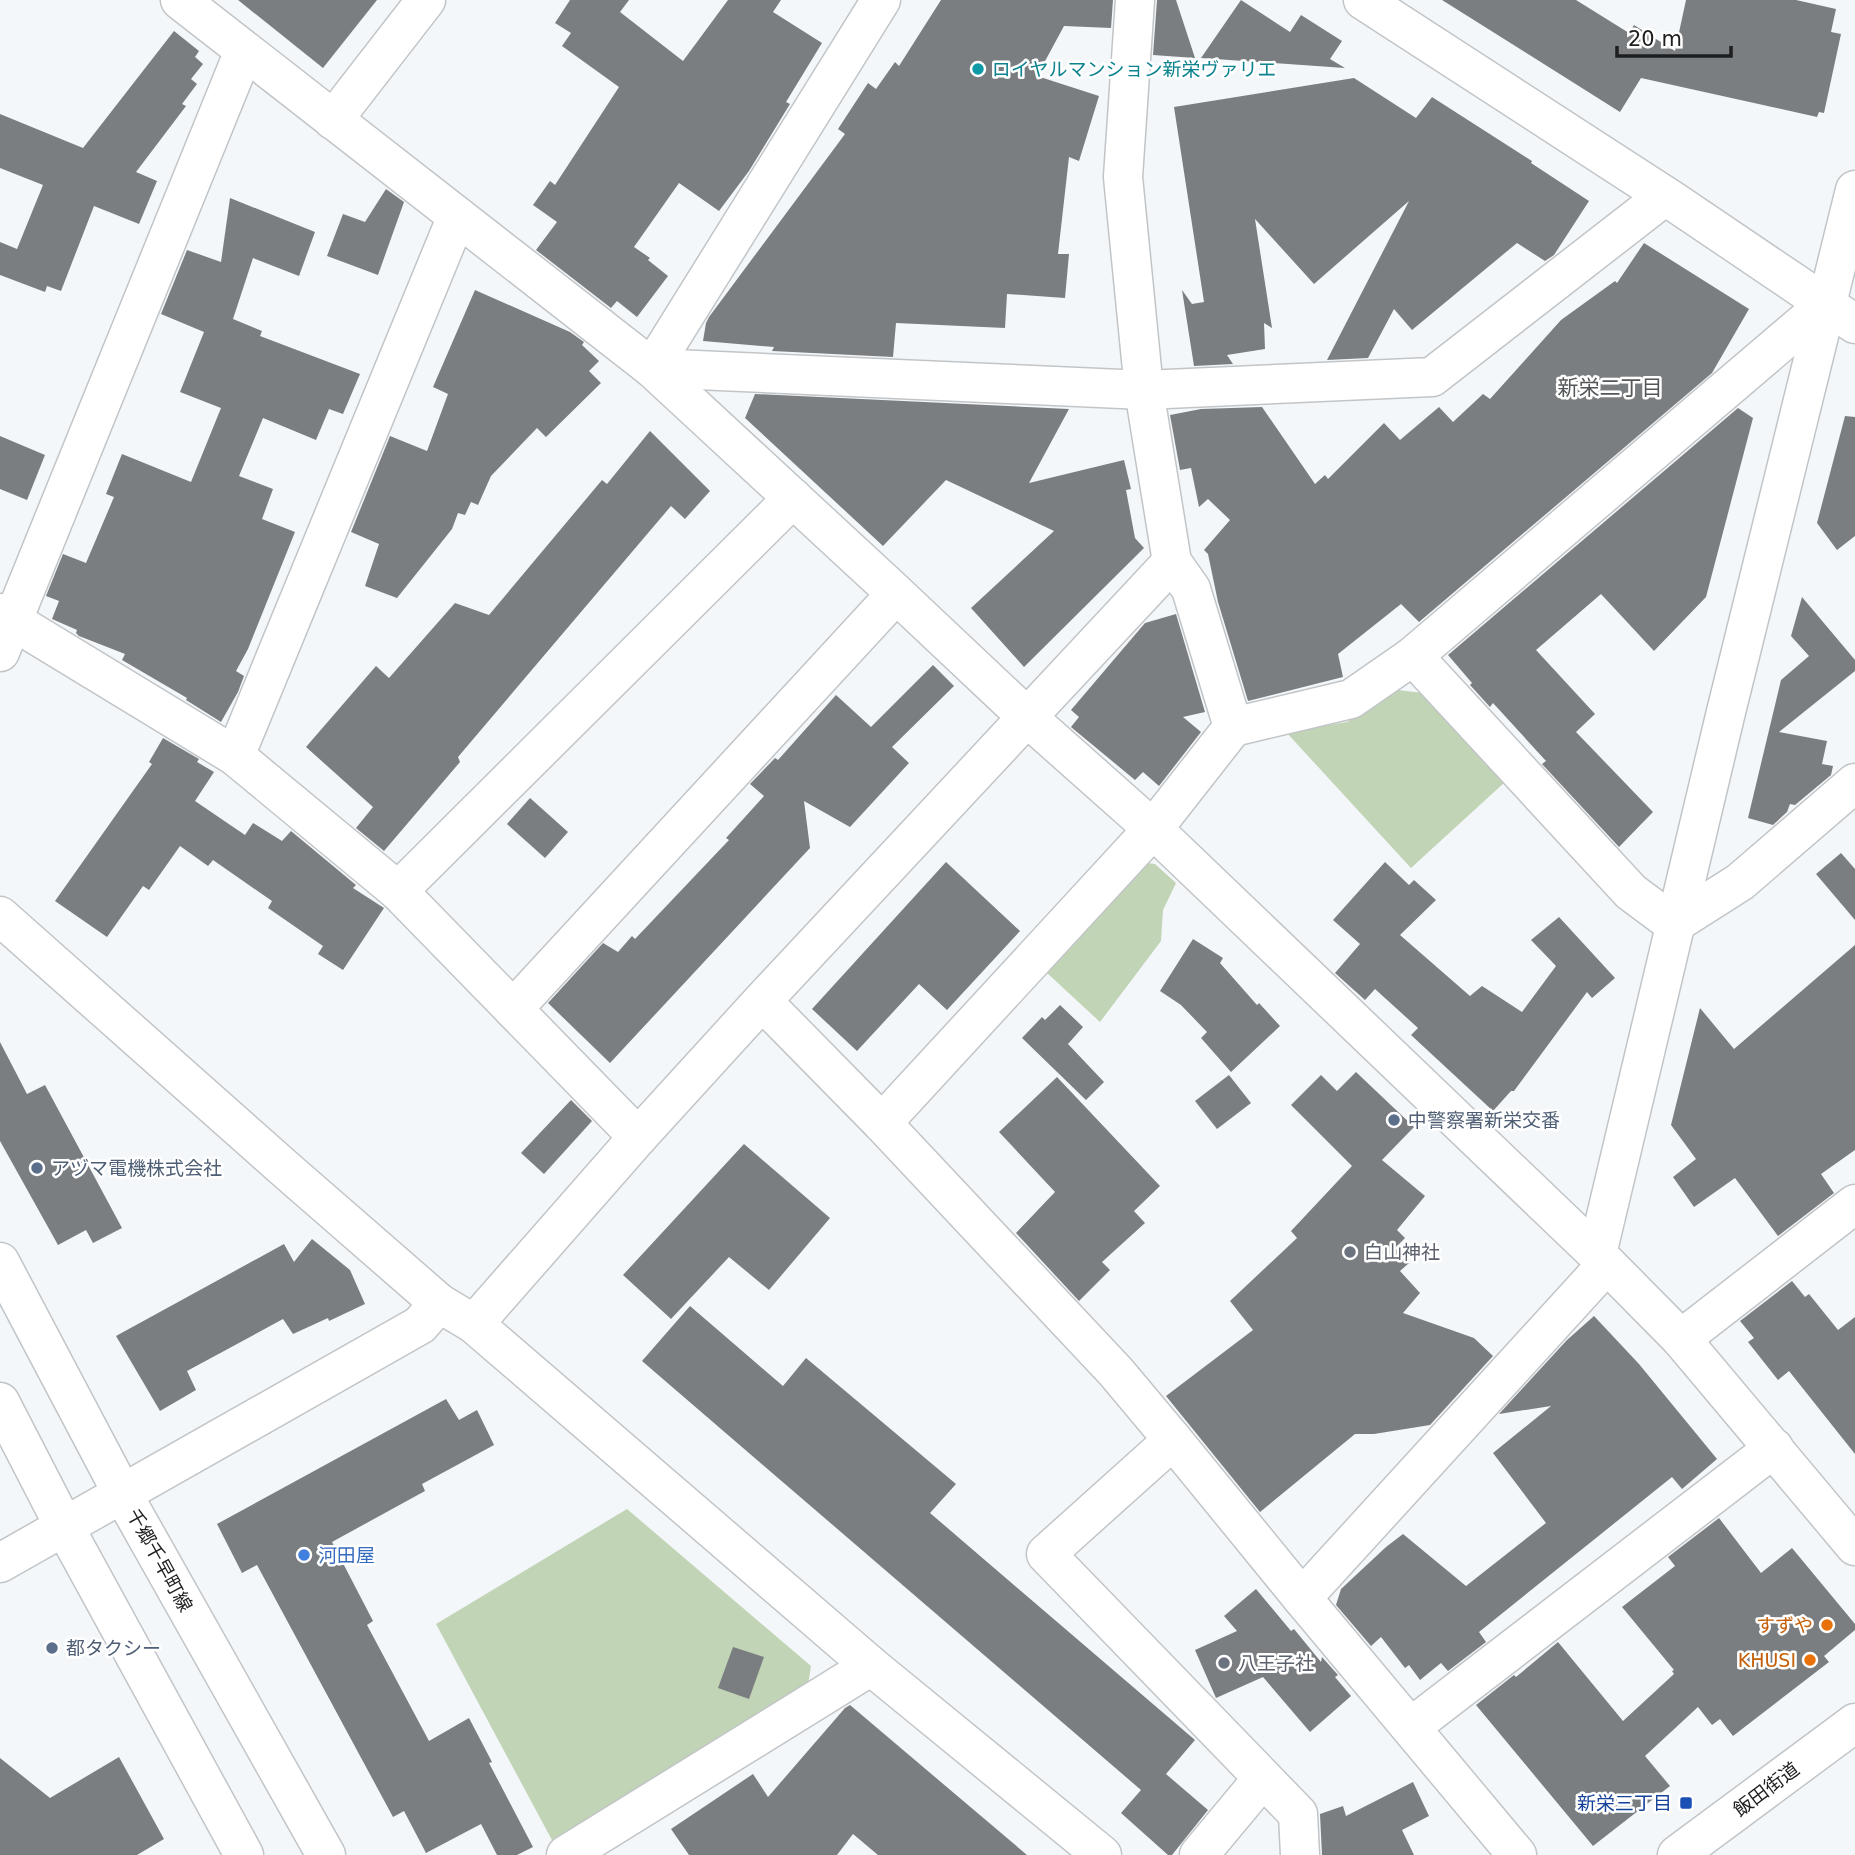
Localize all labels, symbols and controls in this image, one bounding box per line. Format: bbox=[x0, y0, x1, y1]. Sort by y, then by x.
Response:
scale bar bbox=[1617, 14, 1731, 58]
text: 20 m bbox=[1628, 27, 1682, 51]
place label: ロイヤルマンション新栄ヴァリエ bbox=[992, 58, 1276, 80]
marker: ロイヤルマンション新栄ヴァリエ bbox=[970, 61, 986, 77]
district label: 新栄二丁目 bbox=[1558, 376, 1663, 400]
place label: 中警察署新栄交番 bbox=[1408, 1109, 1560, 1131]
marker: 中警察署新栄交番 bbox=[1386, 1112, 1402, 1128]
place label: アヅマ電機株式会社 bbox=[51, 1157, 222, 1179]
marker: アヅマ電機株式会社 bbox=[29, 1160, 45, 1176]
place label: 白山神社 bbox=[1364, 1241, 1440, 1263]
marker: 白山神社 bbox=[1342, 1244, 1358, 1260]
street label: 千郷千早町線 bbox=[123, 1505, 197, 1615]
place label: 河田屋 bbox=[318, 1544, 375, 1566]
marker: 河田屋 bbox=[296, 1547, 312, 1563]
place label: すずや bbox=[1756, 1614, 1813, 1636]
marker: すずや bbox=[1819, 1617, 1835, 1633]
place label: 都タクシー bbox=[66, 1637, 161, 1659]
marker: 都タクシー bbox=[44, 1640, 60, 1656]
place label: KHUSI bbox=[1738, 1649, 1796, 1671]
place label: 八王子社 bbox=[1238, 1652, 1314, 1674]
marker: KHUSI bbox=[1802, 1652, 1818, 1668]
marker: 八王子社 bbox=[1216, 1655, 1232, 1671]
street label: 飯田街道 bbox=[1729, 1757, 1803, 1821]
place label: 新栄三丁目 bbox=[1577, 1792, 1672, 1814]
marker: 新栄三丁目 bbox=[1678, 1795, 1694, 1811]

